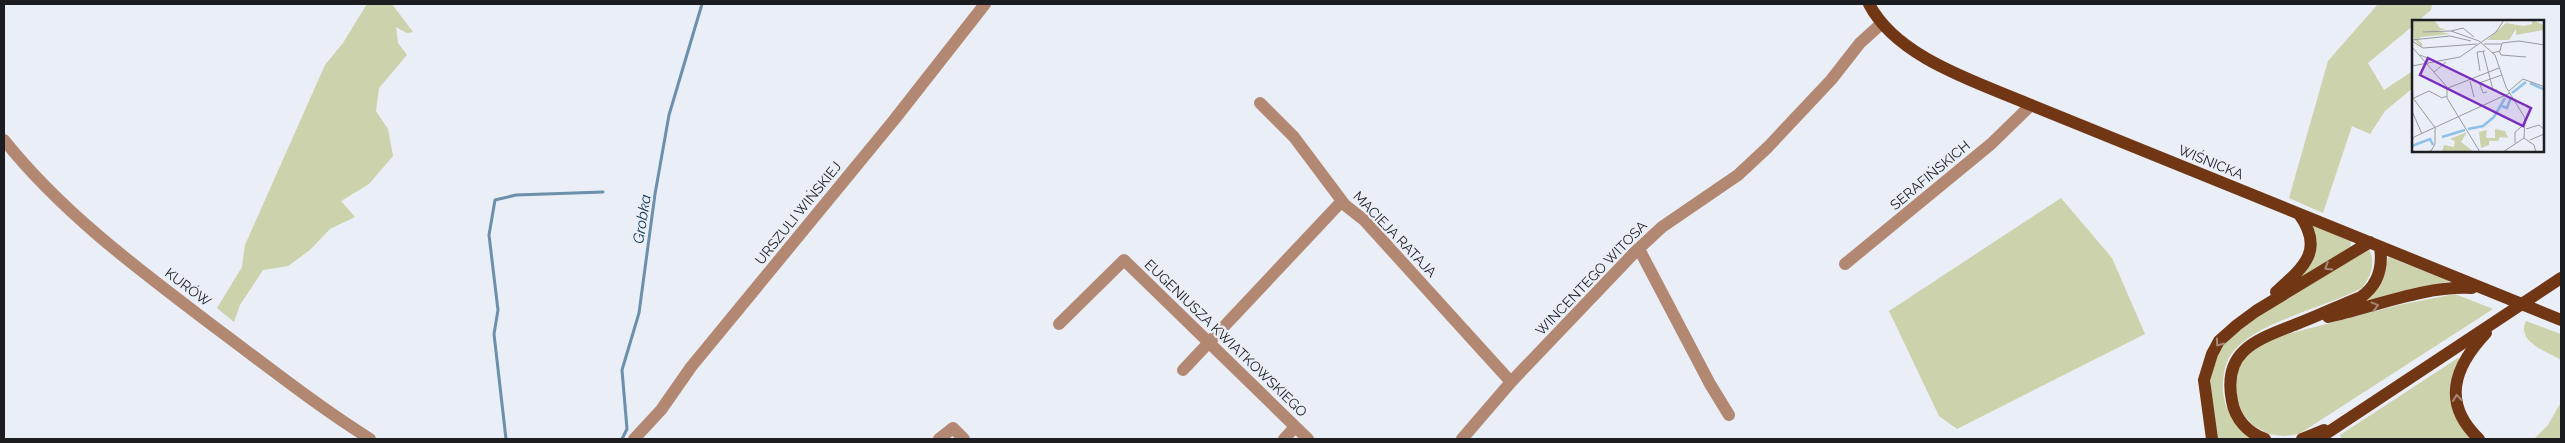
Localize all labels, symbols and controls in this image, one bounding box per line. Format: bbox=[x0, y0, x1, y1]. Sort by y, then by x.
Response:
inset map bbox=[2412, 20, 2545, 152]
street label: SERAFIŃSKICH bbox=[1886, 136, 1973, 213]
street label: WIŚNICKA bbox=[2176, 141, 2247, 183]
street label: URSZULI WIŃSKIEJ bbox=[751, 158, 844, 268]
street label: MACIEJA RATAJA bbox=[1350, 188, 1440, 280]
water label: Grobka bbox=[629, 193, 655, 245]
street label: WINCENTEGO WITOSA bbox=[1532, 217, 1650, 339]
street label: EUGENIUSZA KWIATKOWSKIEGO bbox=[1142, 256, 1310, 420]
one-way arrow bbox=[2324, 261, 2333, 270]
street label: KURÓW bbox=[162, 264, 215, 310]
one-way arrow bbox=[2371, 301, 2379, 311]
one-way arrow bbox=[2216, 337, 2225, 347]
one-way arrow bbox=[2452, 393, 2463, 401]

